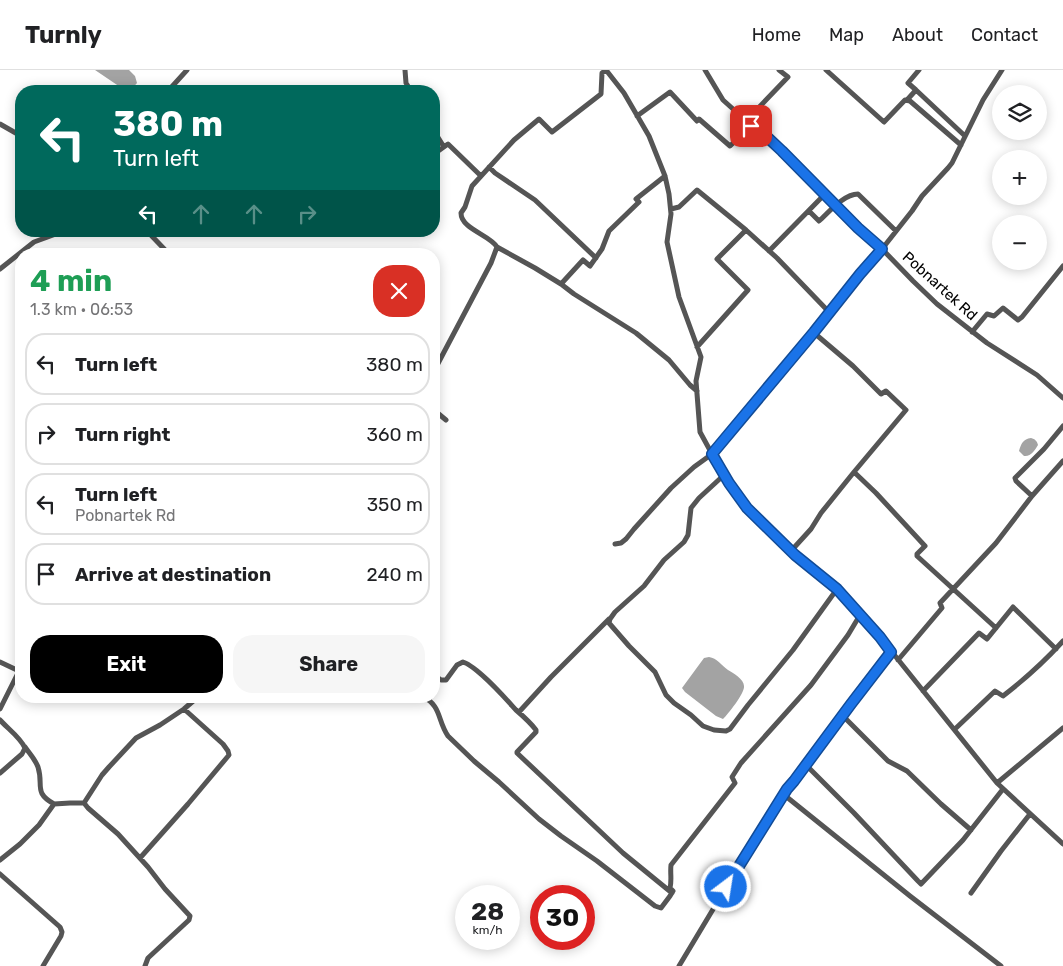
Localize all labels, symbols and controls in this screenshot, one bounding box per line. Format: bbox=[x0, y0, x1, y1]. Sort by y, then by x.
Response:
text: Turnly bbox=[25, 21, 102, 49]
text: Home bbox=[752, 24, 801, 46]
text: Map bbox=[829, 24, 864, 46]
text: About bbox=[892, 24, 943, 46]
text: Contact bbox=[971, 24, 1038, 46]
map controls bbox=[992, 85, 1047, 270]
button: layers bbox=[992, 85, 1047, 140]
text: 380 m bbox=[113, 103, 223, 145]
icon: left bbox=[30, 105, 95, 170]
pin bbox=[730, 105, 772, 147]
icon: arrive bbox=[737, 112, 765, 140]
text: Turn left bbox=[113, 145, 199, 172]
button: + bbox=[992, 150, 1047, 205]
icon: left bbox=[134, 200, 162, 228]
icon: ahead bbox=[187, 200, 215, 228]
icon: ahead bbox=[240, 200, 268, 228]
icon: right bbox=[293, 200, 321, 228]
button: − bbox=[992, 215, 1047, 270]
street label: Pobnartek Rd bbox=[899, 248, 981, 324]
text: 4 min bbox=[30, 263, 112, 299]
button: close bbox=[373, 265, 425, 317]
text: 1.3 km · 06:53 bbox=[30, 300, 133, 319]
icon: left bbox=[32, 350, 60, 378]
text: Turn left bbox=[75, 353, 157, 376]
text: 380 m bbox=[366, 353, 423, 376]
icon: right bbox=[32, 420, 60, 448]
text: Turn right bbox=[75, 423, 170, 446]
text: 360 m bbox=[367, 423, 423, 446]
text: Turn left bbox=[75, 483, 157, 506]
icon: left bbox=[32, 490, 60, 518]
text: 350 m bbox=[367, 493, 423, 516]
text: Pobnartek Rd bbox=[75, 506, 176, 525]
icon: arrive bbox=[32, 560, 60, 588]
text: Arrive at destination bbox=[75, 563, 271, 586]
text: 240 m bbox=[367, 563, 423, 586]
button: Exit bbox=[30, 635, 223, 693]
button: Share bbox=[233, 635, 425, 693]
position arrow bbox=[699, 860, 751, 912]
speed limit sign: 30 bbox=[530, 885, 595, 950]
text: 28 bbox=[471, 897, 504, 926]
text: km/h bbox=[473, 923, 502, 937]

